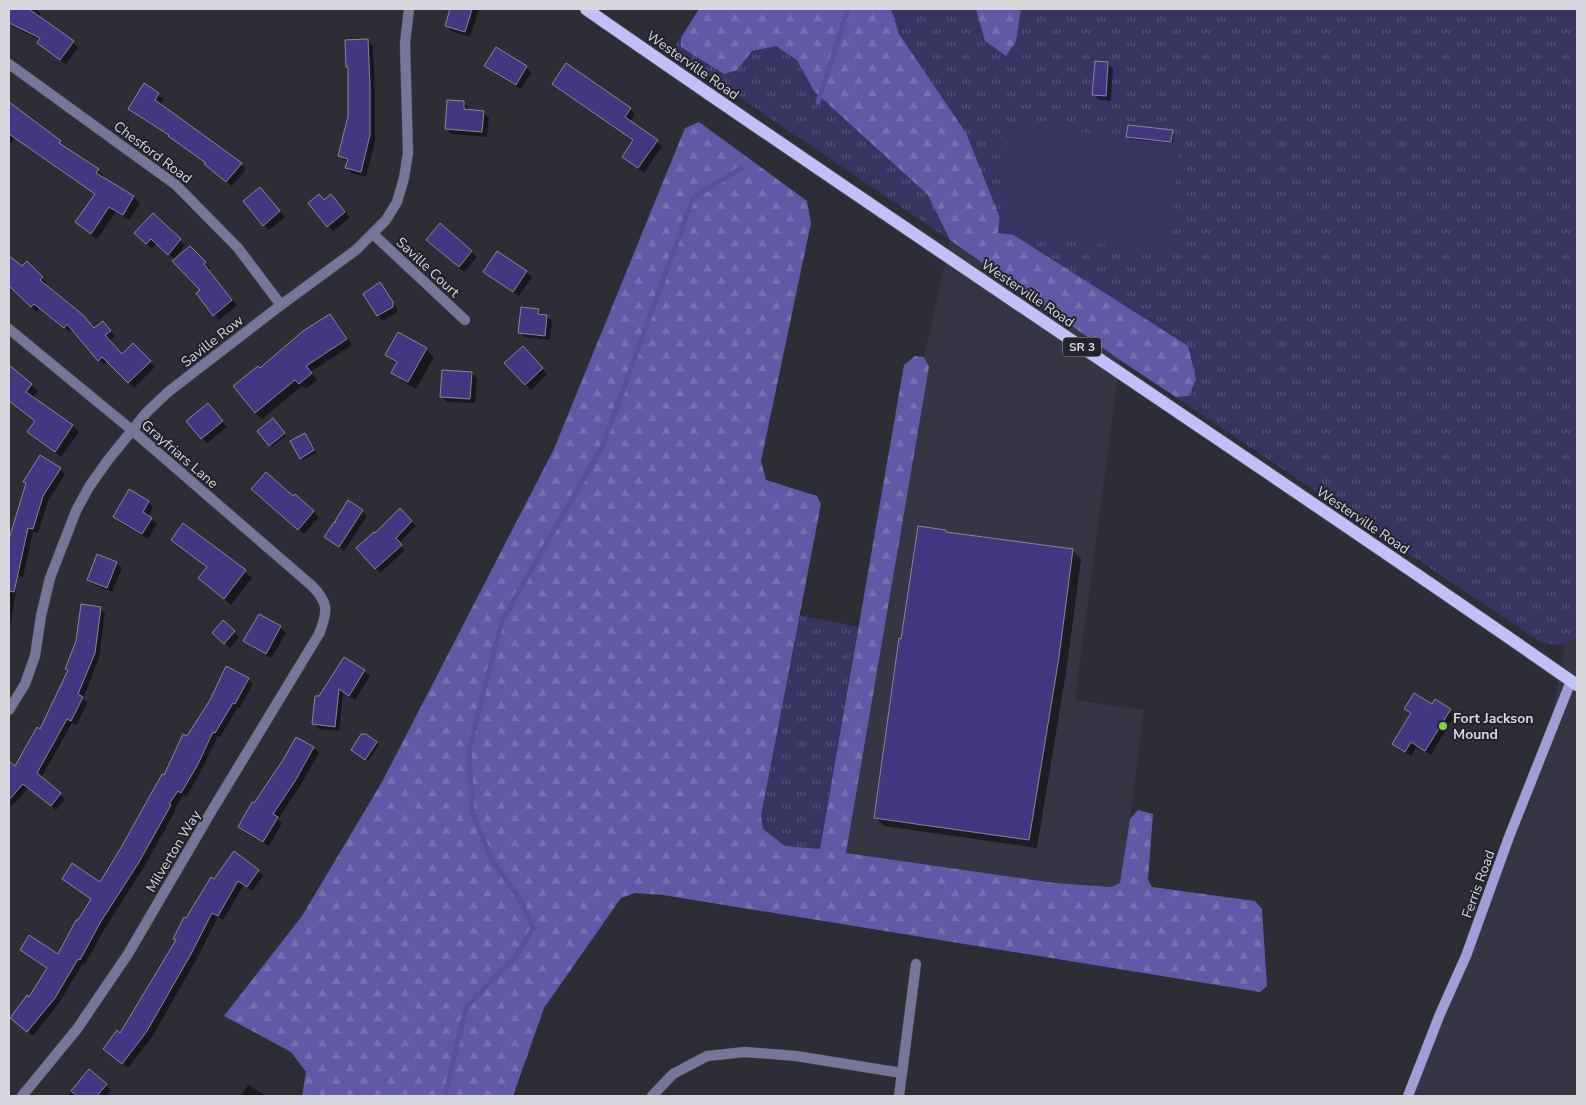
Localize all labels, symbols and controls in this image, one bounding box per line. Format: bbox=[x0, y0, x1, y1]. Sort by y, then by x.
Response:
street label: Westerville Road bbox=[643, 26, 743, 104]
street label: Chesford Road bbox=[110, 117, 196, 188]
street label: Saville Court bbox=[392, 233, 464, 302]
street label: Westerville Road bbox=[977, 255, 1078, 332]
street label: Saville Row bbox=[177, 311, 248, 372]
road number: SR 3 bbox=[1063, 338, 1101, 357]
street label: Grayfriars Lane bbox=[137, 416, 222, 493]
street label: Westerville Road bbox=[1312, 482, 1413, 559]
place label: Fort Jackson Mound bbox=[1453, 709, 1533, 744]
marker: Fort Jackson Mound bbox=[1437, 720, 1449, 732]
street label: Milverton Way bbox=[141, 806, 206, 896]
street label: Ferris Road bbox=[1457, 848, 1500, 921]

